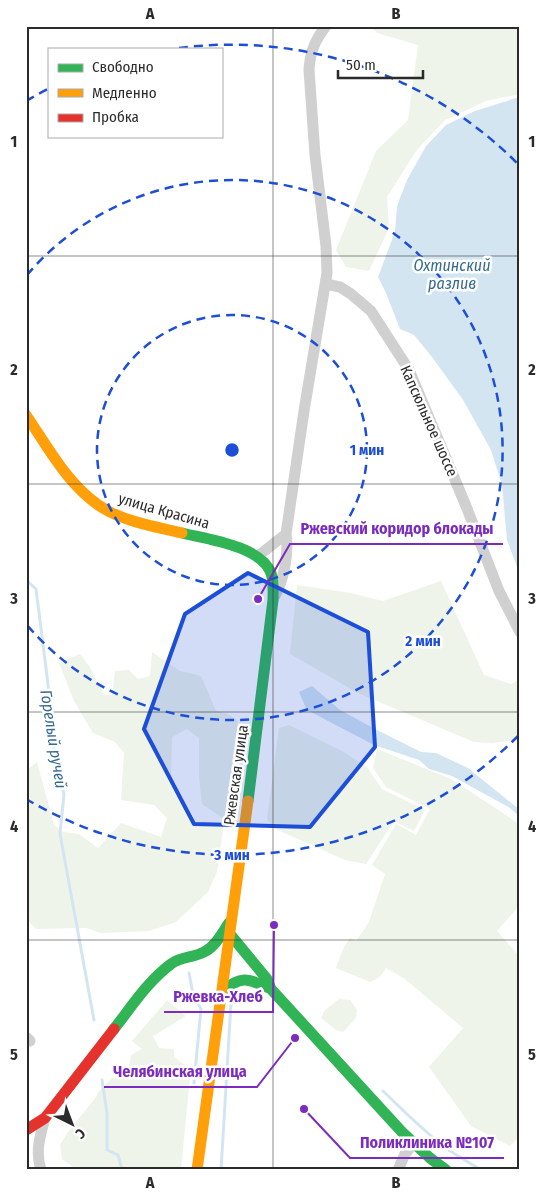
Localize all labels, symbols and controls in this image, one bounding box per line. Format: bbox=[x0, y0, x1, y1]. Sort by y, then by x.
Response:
text: A bbox=[145, 4, 155, 23]
text: B bbox=[392, 4, 401, 23]
legend bbox=[48, 48, 222, 138]
scale bar bbox=[338, 48, 424, 80]
text: 50 m bbox=[346, 56, 376, 74]
text: Свободно bbox=[92, 58, 154, 76]
text: Медленно bbox=[92, 84, 157, 102]
text: Пробка bbox=[92, 108, 139, 126]
text: 1 bbox=[11, 132, 17, 151]
text: 1 bbox=[529, 132, 535, 151]
water label: Охтинский разлив bbox=[414, 256, 490, 293]
text: 2 bbox=[9, 360, 18, 379]
text: 2 bbox=[527, 360, 536, 379]
street label: Капсюльное шоссе bbox=[396, 363, 462, 479]
centre of rings bbox=[223, 441, 241, 459]
text: 1 мин bbox=[350, 441, 384, 459]
street label: улица Красина bbox=[116, 489, 212, 533]
callout: Ржевский коридор блокады bbox=[290, 513, 503, 544]
text: Ржевский коридор блокады bbox=[301, 519, 493, 538]
text: 3 bbox=[9, 589, 18, 608]
text: 3 bbox=[527, 589, 536, 608]
text: 2 мин bbox=[404, 632, 441, 650]
water label: Горелый ручей bbox=[36, 688, 71, 790]
street label: Ржевская улица bbox=[220, 724, 252, 826]
text: 4 bbox=[10, 817, 18, 836]
text: 4 bbox=[528, 817, 536, 836]
text: 3 мин bbox=[213, 846, 250, 864]
callout: Ржевка-Хлеб bbox=[164, 981, 273, 1012]
text: Ржевка-Хлеб bbox=[173, 987, 263, 1006]
text: 5 bbox=[10, 1045, 18, 1064]
text: 5 bbox=[528, 1045, 536, 1064]
callout: Челябинская улица bbox=[104, 1056, 257, 1087]
text: Челябинская улица bbox=[113, 1062, 247, 1081]
north arrow bbox=[48, 1098, 98, 1148]
text: С bbox=[71, 1125, 89, 1143]
callout: Поликлиника №107 bbox=[350, 1127, 504, 1158]
text: Поликлиника №107 bbox=[360, 1133, 494, 1152]
text: A bbox=[145, 1173, 155, 1192]
text: B bbox=[392, 1173, 401, 1192]

